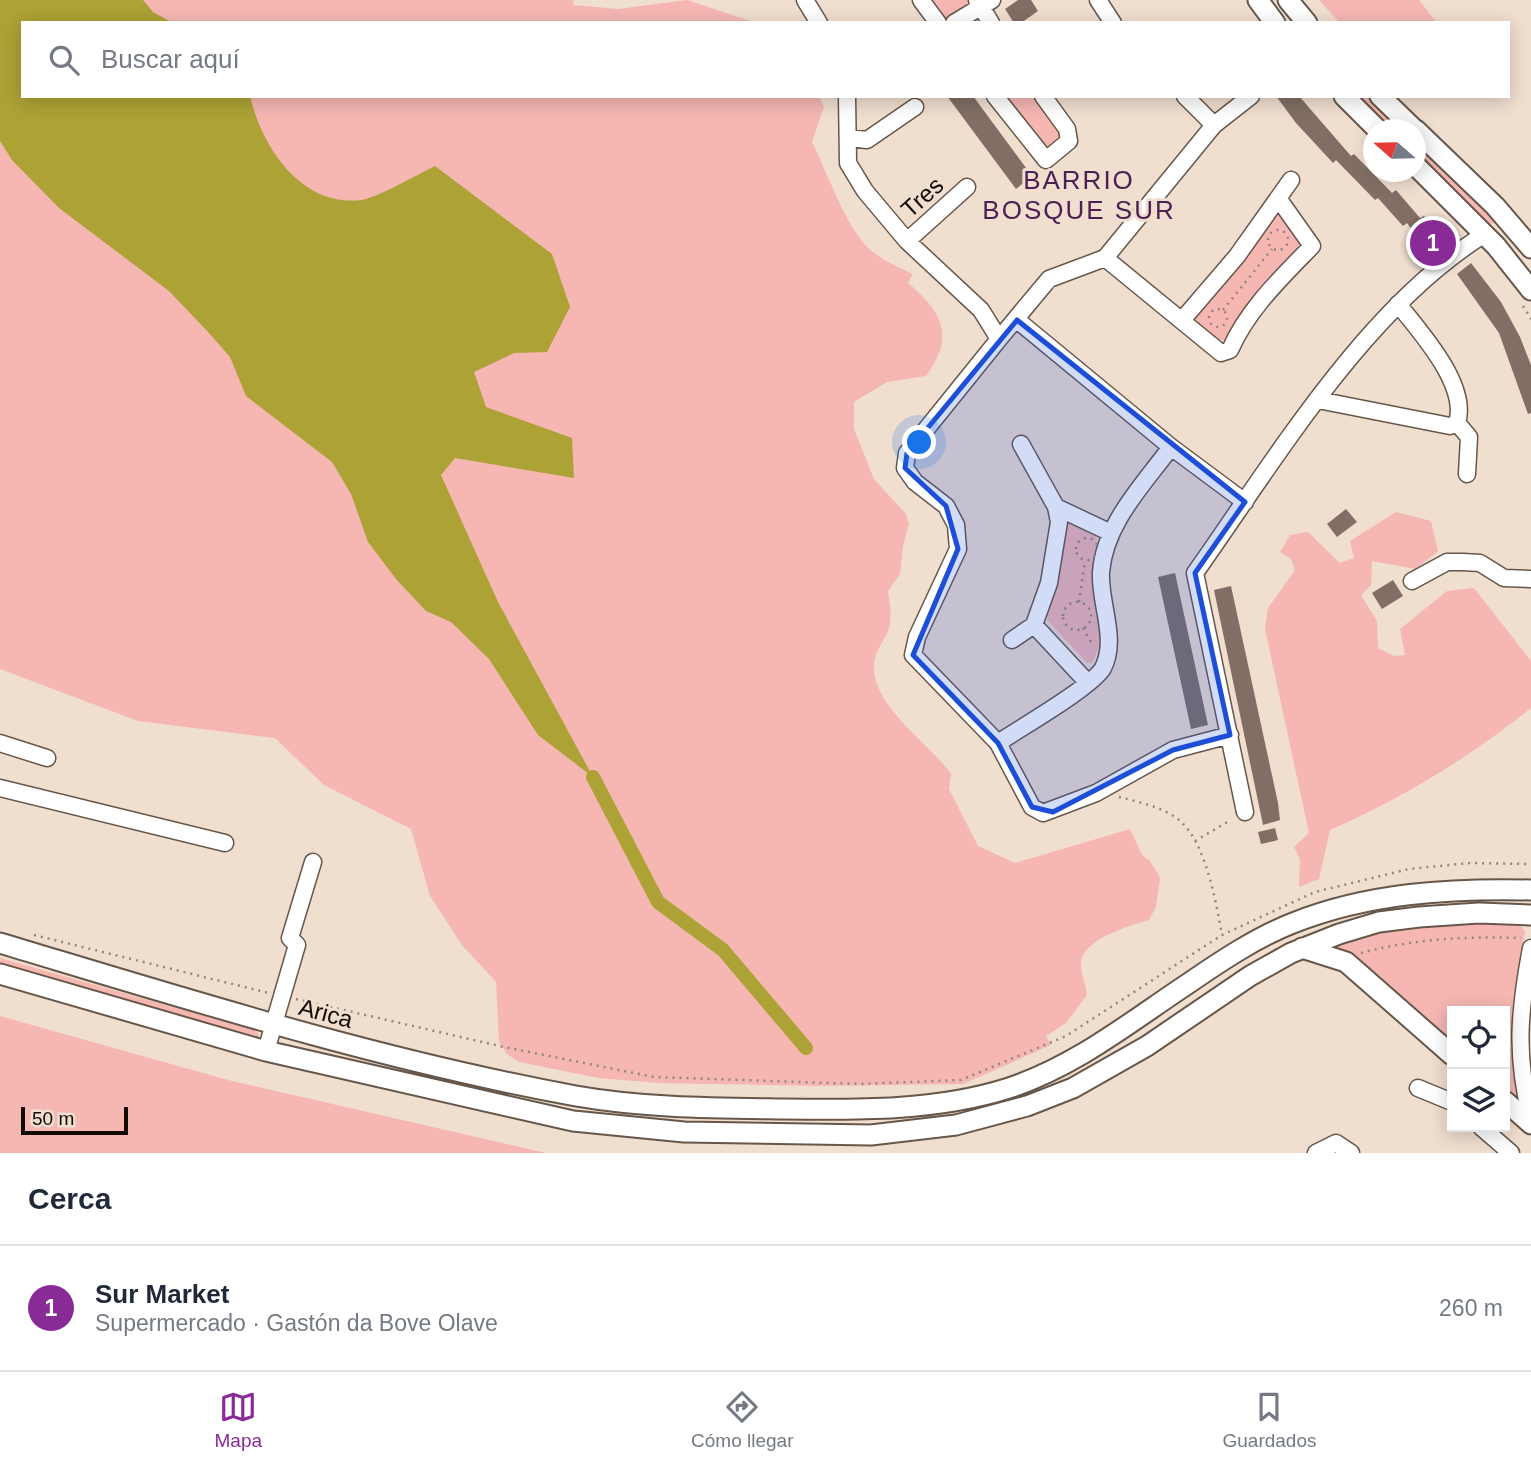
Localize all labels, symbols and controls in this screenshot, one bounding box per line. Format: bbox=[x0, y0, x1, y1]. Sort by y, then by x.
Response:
search box bbox=[21, 21, 1510, 98]
icon: search bbox=[45, 41, 83, 79]
text: Buscar aquí bbox=[101, 44, 240, 74]
north arrow bbox=[1363, 119, 1426, 182]
district label: BARRIO BOSQUE SUR bbox=[982, 165, 1176, 225]
street label: Tres bbox=[895, 171, 949, 223]
pin: 1 bbox=[1410, 217, 1456, 269]
your location bbox=[902, 425, 936, 459]
street label: Arica bbox=[296, 993, 357, 1033]
map controls bbox=[1447, 1006, 1510, 1132]
button: locate bbox=[1447, 1006, 1510, 1069]
button: layers bbox=[1447, 1069, 1510, 1132]
scale bar bbox=[21, 1104, 128, 1136]
text: 50 m bbox=[32, 1108, 74, 1129]
text: Cerca bbox=[28, 1182, 111, 1215]
text: Sur Market bbox=[95, 1279, 229, 1309]
text: 1 bbox=[45, 1295, 57, 1321]
text: 260 m bbox=[1439, 1295, 1503, 1321]
text: Supermercado · Gastón da Bove Olave bbox=[95, 1310, 498, 1336]
tab: Mapa bbox=[215, 1388, 262, 1452]
tab: Cómo llegar bbox=[691, 1388, 793, 1452]
tab: Guardados bbox=[1222, 1388, 1316, 1452]

